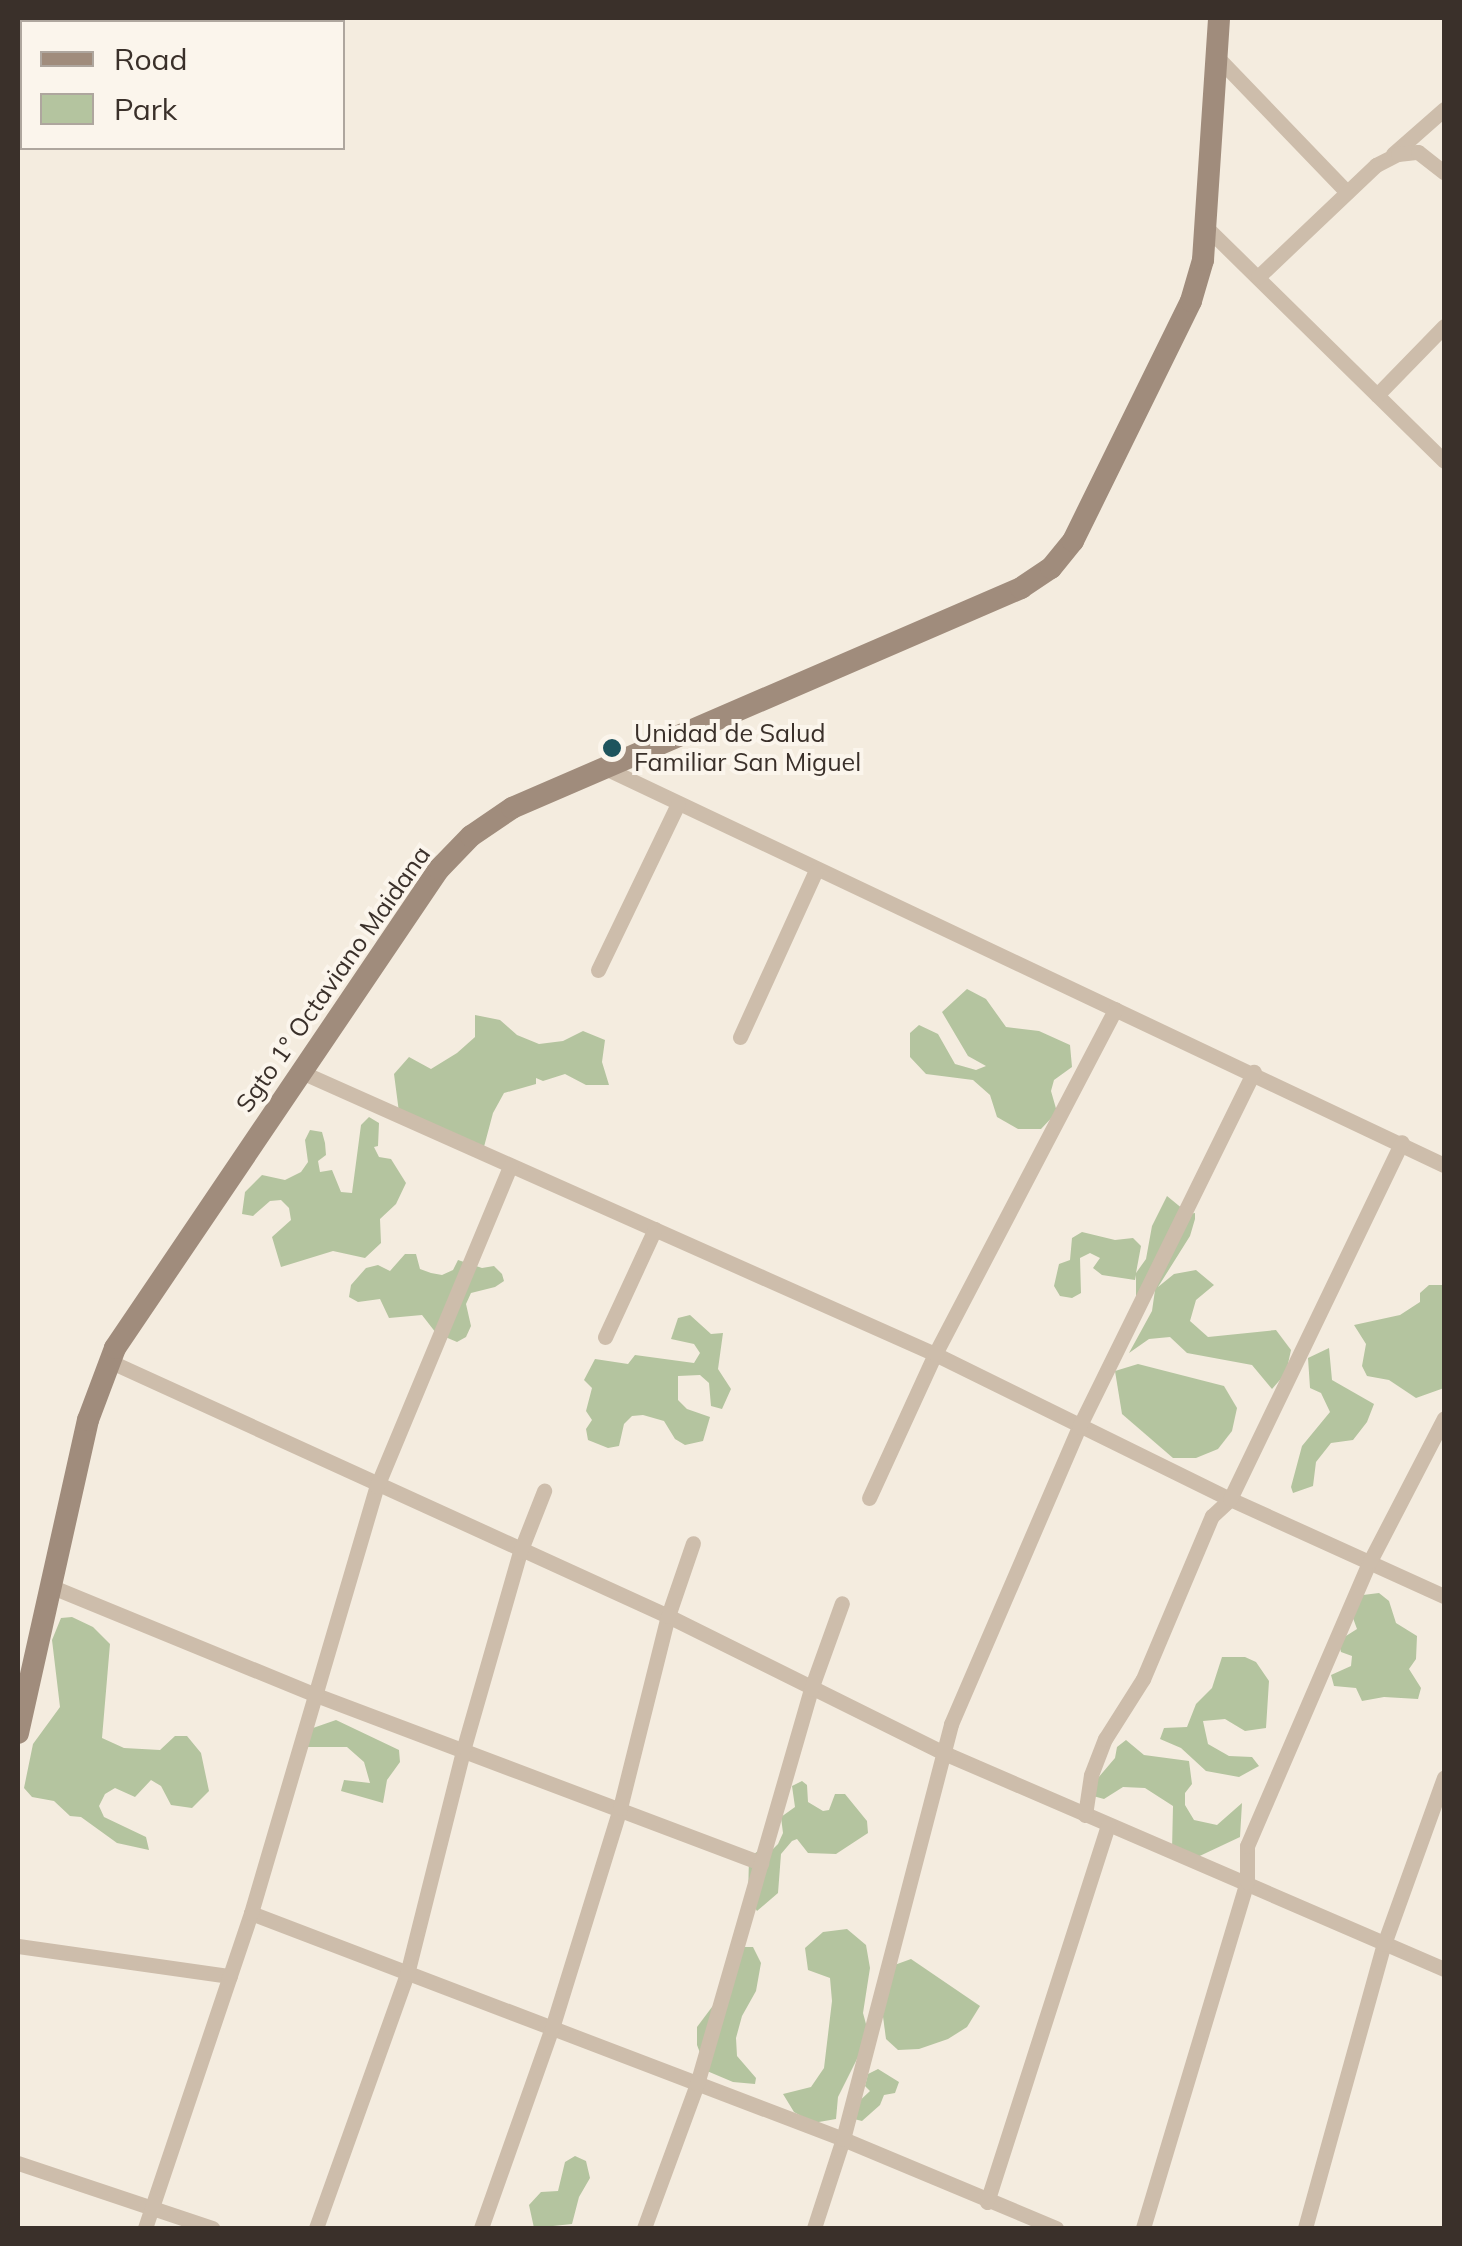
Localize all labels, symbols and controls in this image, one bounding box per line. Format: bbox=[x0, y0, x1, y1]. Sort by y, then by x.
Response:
legend bbox=[20, 20, 345, 150]
text: Road bbox=[114, 40, 188, 78]
text: Park bbox=[114, 90, 177, 128]
place label: Unidad de Salud Familiar San Miguel bbox=[634, 719, 861, 778]
marker: Unidad de Salud Familiar San Miguel bbox=[599, 735, 625, 761]
street label: Sgto 1° Octaviano Maidana bbox=[230, 840, 436, 1118]

